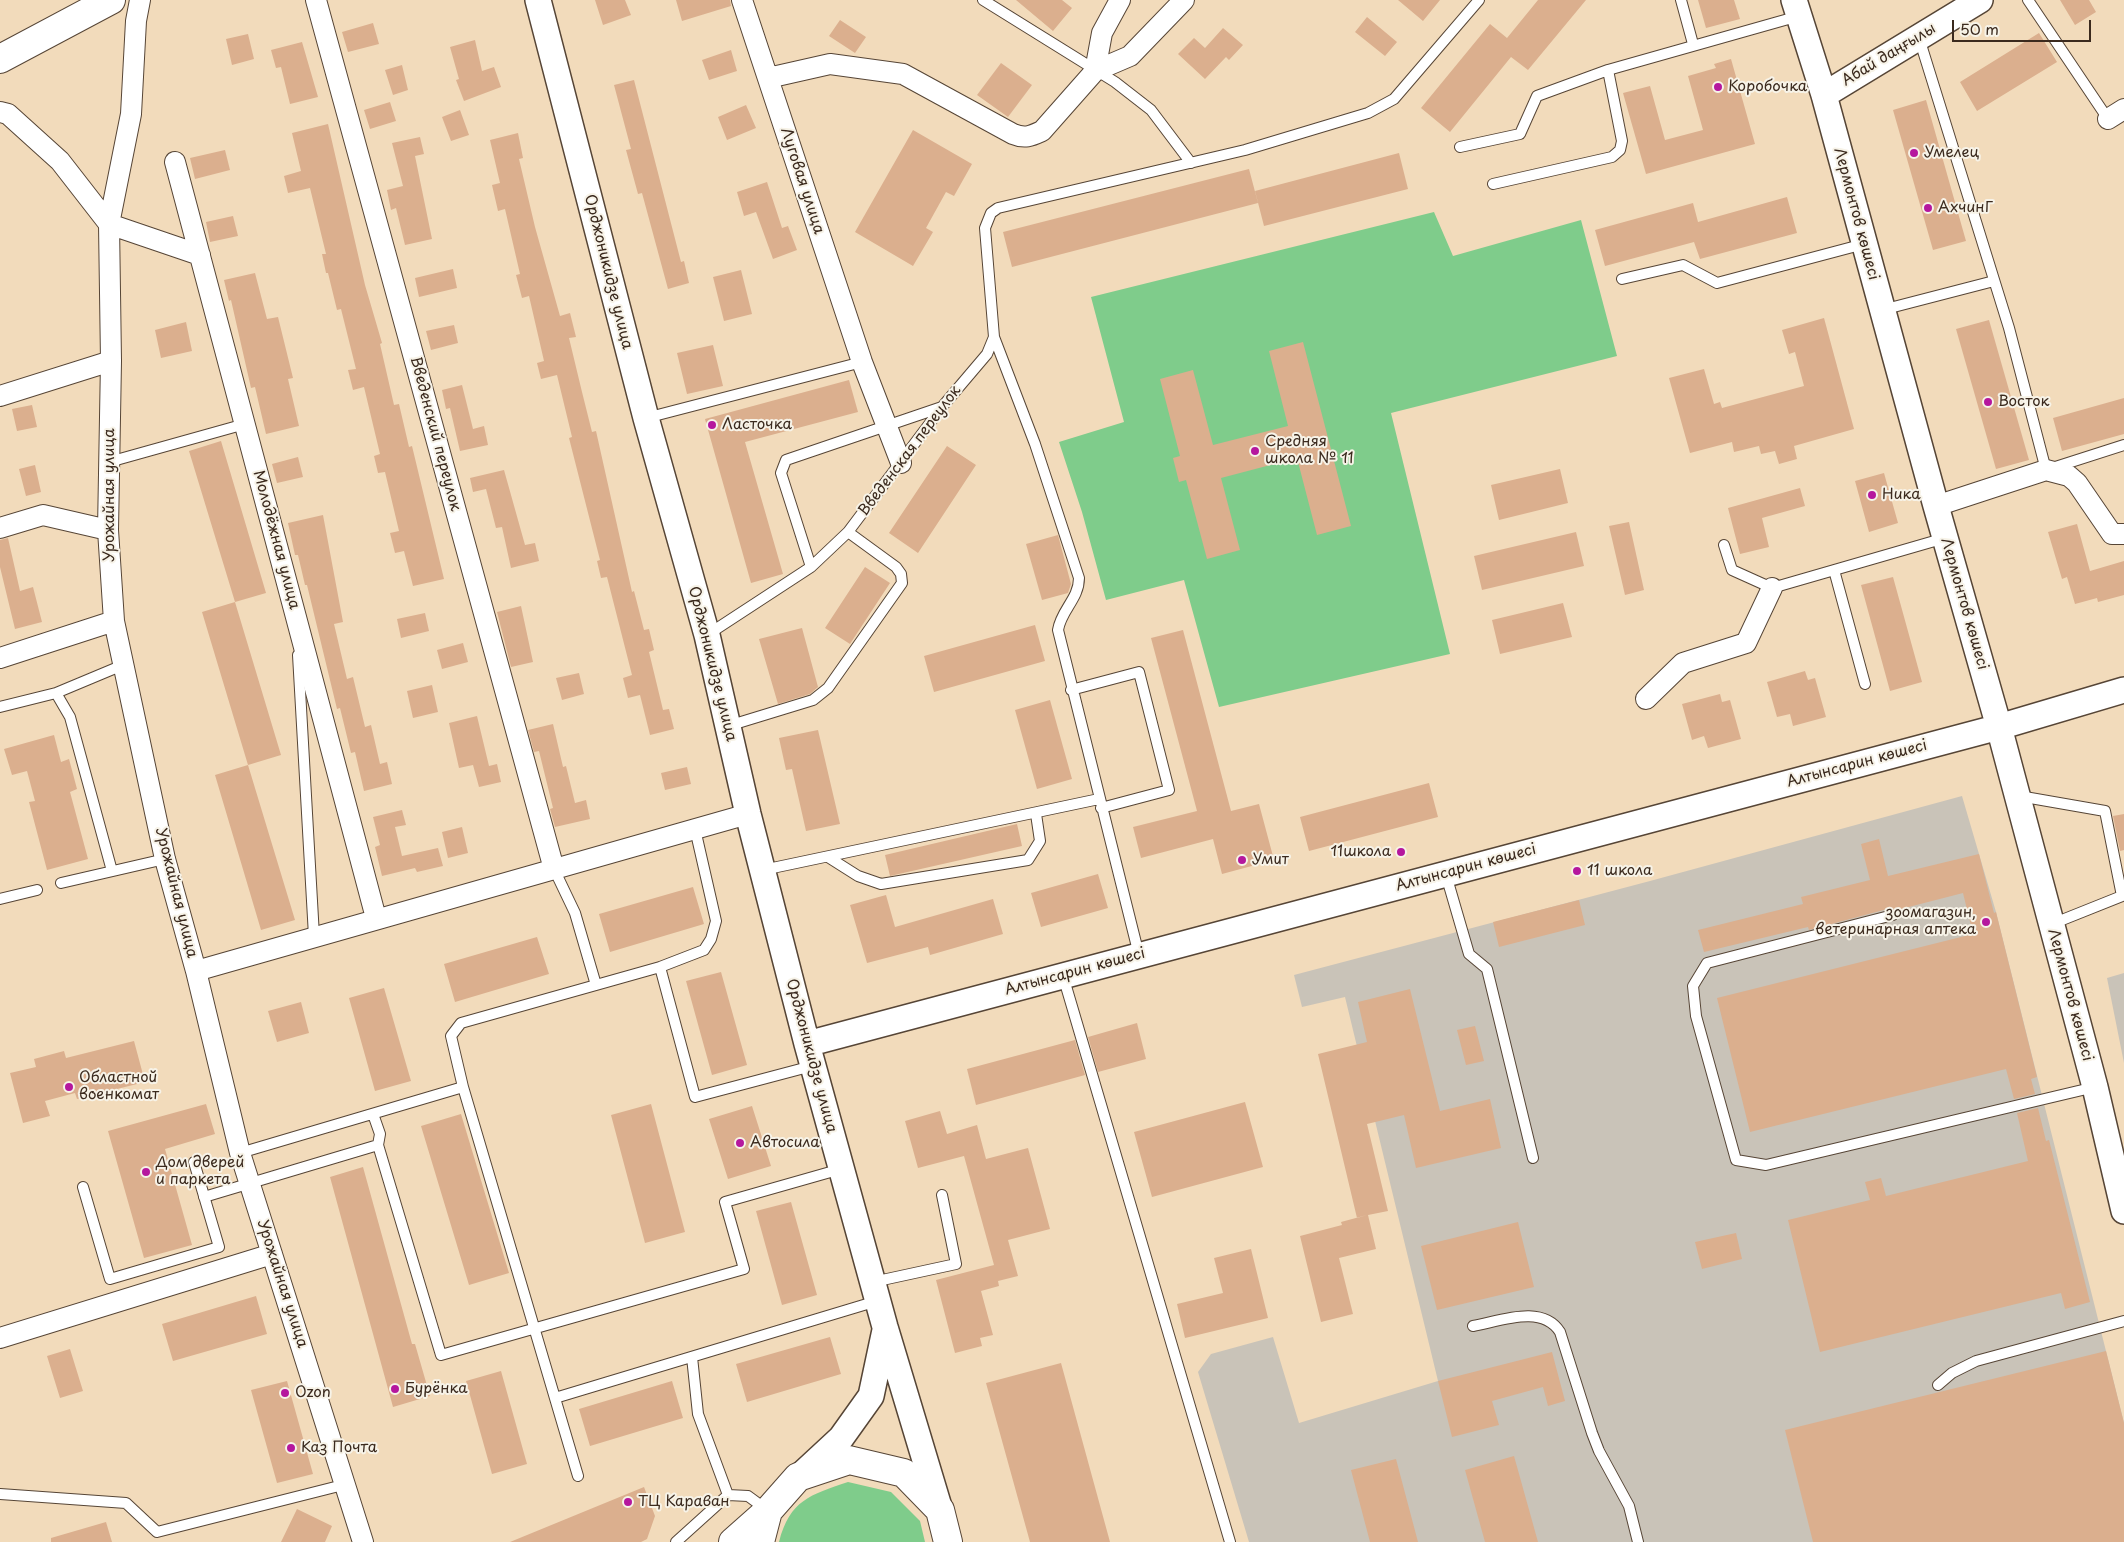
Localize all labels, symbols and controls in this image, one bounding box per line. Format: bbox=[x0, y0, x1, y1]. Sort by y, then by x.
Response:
scale bar bbox=[1954, 10, 2093, 42]
text: 50 m bbox=[1960, 17, 1999, 40]
street label: Абай даңғылы bbox=[1839, 20, 1939, 90]
place label: Коробочка bbox=[1728, 78, 1807, 96]
marker: Коробочка bbox=[1712, 81, 1724, 93]
street label: Луговая улица bbox=[776, 126, 828, 236]
place label: Умелец bbox=[1924, 144, 1979, 162]
street label: Лермонтов көшесі bbox=[1830, 146, 1882, 282]
marker: Умелец bbox=[1908, 147, 1920, 159]
street label: Орджоникидзе улица bbox=[580, 193, 636, 351]
place label: АхчинГ bbox=[1938, 199, 1993, 217]
marker: АхчинГ bbox=[1922, 202, 1934, 214]
street label: Введенский переулок bbox=[406, 355, 464, 513]
street label: Введенская переулок bbox=[855, 382, 965, 520]
place label: Восток bbox=[1998, 393, 2049, 411]
marker: Восток bbox=[1982, 396, 1994, 408]
place label: Ласточка bbox=[722, 416, 792, 434]
marker: Ласточка bbox=[706, 419, 718, 431]
street label: Урожайная улица bbox=[101, 428, 119, 562]
place label: Средняя школа № 11 bbox=[1265, 433, 1354, 468]
marker: Средняя школа № 11 bbox=[1249, 445, 1261, 457]
street label: Молодёжная улица bbox=[249, 469, 303, 611]
place label: Ника bbox=[1882, 486, 1921, 504]
marker: Ника bbox=[1866, 489, 1878, 501]
street label: Лермонтов көшесі bbox=[1937, 536, 1991, 672]
street label: Орджоникидзе улица bbox=[684, 585, 740, 743]
street label: Алтынсарин көшесі bbox=[1785, 737, 1929, 791]
street label: Урожайная улица bbox=[151, 826, 201, 960]
street label: Алтынсарин көшесі bbox=[1394, 841, 1538, 895]
place label: 11школа bbox=[1331, 843, 1391, 861]
marker: 11школа bbox=[1395, 846, 1407, 858]
place label: Умит bbox=[1252, 851, 1289, 869]
marker: Умит bbox=[1236, 854, 1248, 866]
place label: 11 школа bbox=[1587, 862, 1652, 880]
marker: 11 школа bbox=[1571, 865, 1583, 877]
place label: зоомагазин, ветеринарная аптека bbox=[1815, 904, 1976, 939]
marker: зоомагазин, ветеринарная аптека bbox=[1980, 916, 1992, 928]
street label: Лермонтов көшесі bbox=[2044, 927, 2096, 1063]
street label: Алтынсарин көшесі bbox=[1003, 945, 1147, 999]
street label: Орджоникидзе улица bbox=[782, 977, 840, 1135]
place label: Областной военкомат bbox=[79, 1069, 159, 1104]
marker: Областной военкомат bbox=[63, 1081, 75, 1093]
place label: Автосила bbox=[750, 1134, 820, 1152]
marker: Автосила bbox=[734, 1137, 746, 1149]
place label: Дом дверей и паркета bbox=[156, 1154, 244, 1189]
marker: Дом дверей и паркета bbox=[140, 1166, 152, 1178]
street label: Урожайная улица bbox=[253, 1218, 311, 1350]
place label: Бурёнка bbox=[405, 1380, 468, 1398]
marker: Бурёнка bbox=[389, 1383, 401, 1395]
place label: Ozon bbox=[295, 1384, 331, 1402]
marker: Ozon bbox=[279, 1387, 291, 1399]
place label: Каз Почта bbox=[301, 1439, 377, 1457]
marker: Каз Почта bbox=[285, 1442, 297, 1454]
place label: ТЦ Караван bbox=[638, 1493, 730, 1511]
marker: ТЦ Караван bbox=[622, 1496, 634, 1508]

